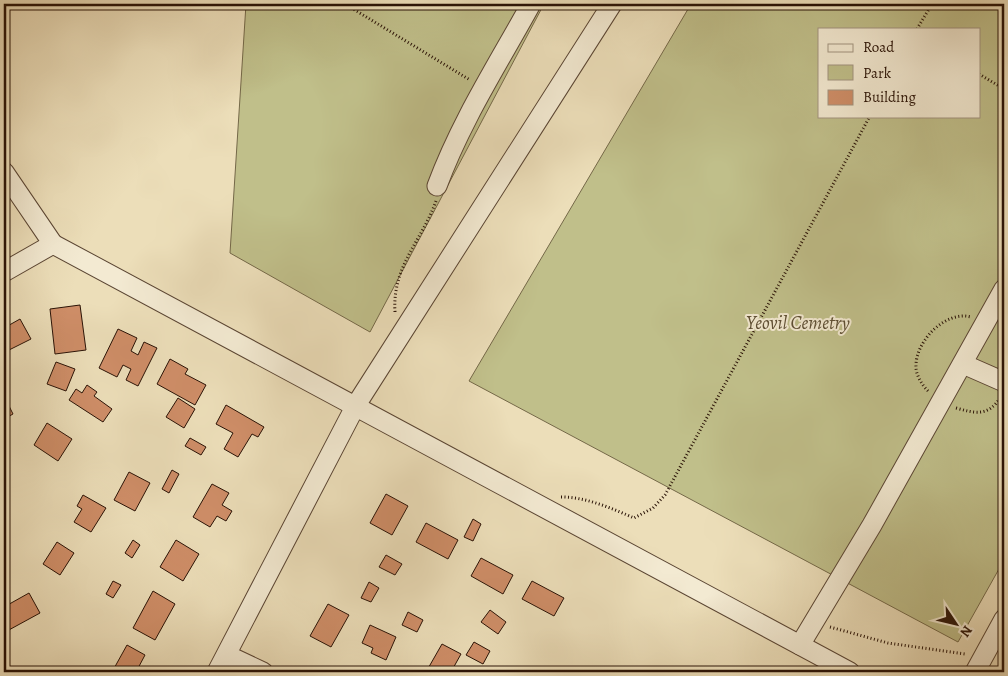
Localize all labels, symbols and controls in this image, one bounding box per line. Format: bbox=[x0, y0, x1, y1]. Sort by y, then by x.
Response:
legend bbox=[818, 28, 980, 118]
text: Road bbox=[863, 37, 895, 57]
text: Park bbox=[863, 63, 892, 83]
text: Building bbox=[863, 87, 916, 107]
park label: Yeovil Cemetry bbox=[746, 310, 850, 336]
north arrow bbox=[930, 598, 980, 648]
text: N bbox=[956, 622, 977, 641]

